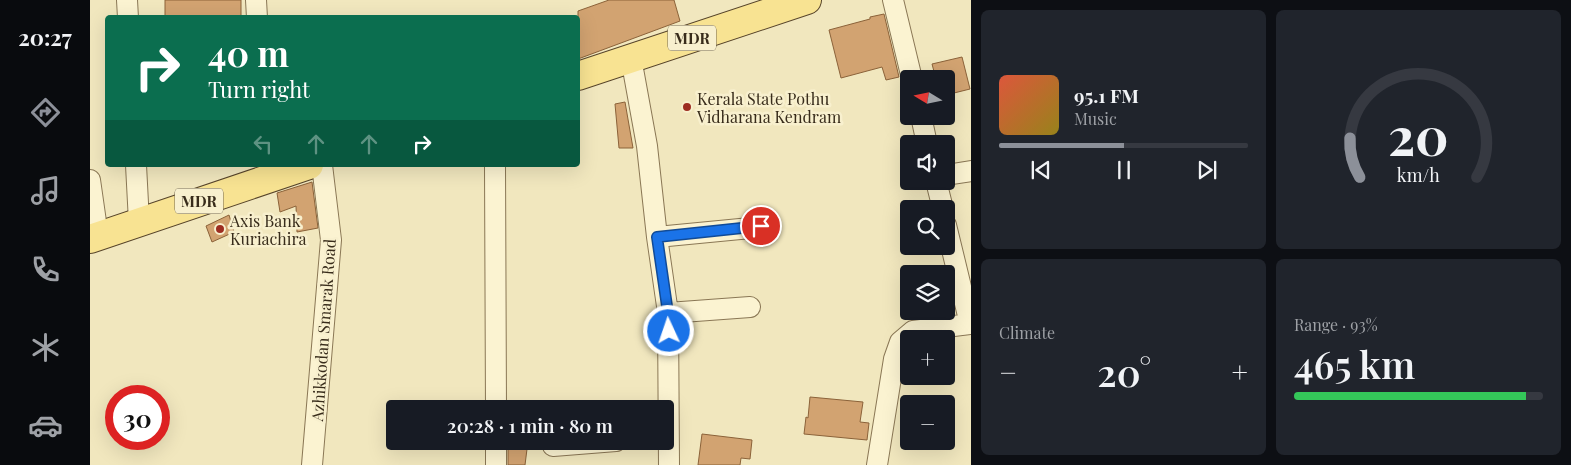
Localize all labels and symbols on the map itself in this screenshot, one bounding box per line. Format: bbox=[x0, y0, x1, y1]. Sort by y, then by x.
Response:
road number: MDR bbox=[668, 26, 716, 50]
north arrow bbox=[900, 70, 955, 125]
place label: Kerala State Pothu Vidharana Kendram bbox=[696, 88, 841, 127]
marker: Kerala State Pothu Vidharana Kendram bbox=[681, 101, 693, 113]
road number: MDR bbox=[175, 188, 223, 214]
pin bbox=[740, 205, 782, 247]
place label: Axis Bank Kuriachira bbox=[229, 210, 307, 249]
marker: Axis Bank Kuriachira bbox=[214, 223, 226, 235]
street label: Azhikkodan Smarak Road bbox=[306, 238, 340, 423]
position arrow bbox=[642, 304, 694, 356]
speed limit sign: 30 bbox=[105, 385, 170, 450]

